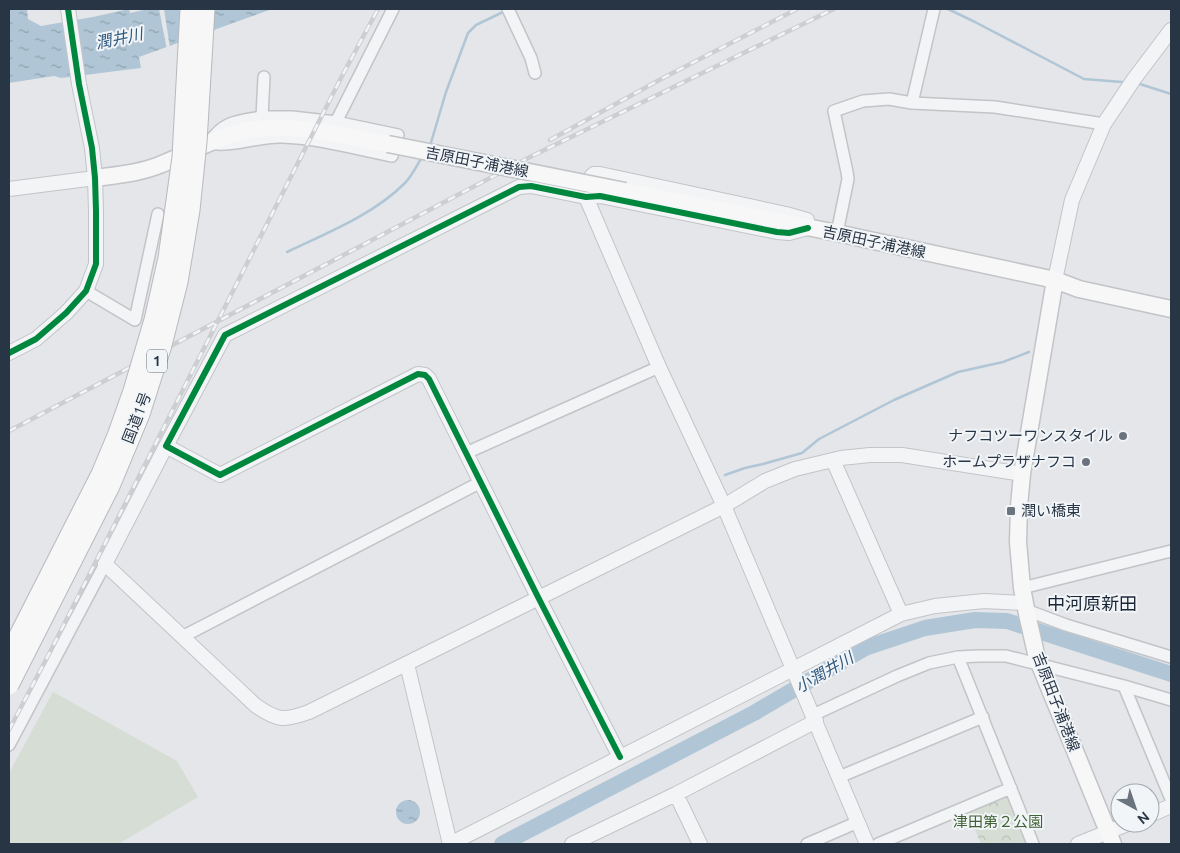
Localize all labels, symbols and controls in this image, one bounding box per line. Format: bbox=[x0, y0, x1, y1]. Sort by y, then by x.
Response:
water label: 潤井川 bbox=[94, 24, 146, 52]
street label: 吉原田子浦港線 bbox=[424, 143, 530, 180]
street label: 吉原田子浦港線 bbox=[821, 222, 927, 261]
road number: 1 bbox=[147, 350, 167, 372]
street label: 国道1号 bbox=[119, 390, 154, 446]
place label: ナフコツーワンスタイル bbox=[948, 427, 1113, 444]
marker: ナフコツーワンスタイル bbox=[1117, 430, 1129, 442]
place label: ホームプラザナフコ bbox=[942, 453, 1076, 470]
marker: ホームプラザナフコ bbox=[1080, 456, 1092, 468]
place label: 潤い橋東 bbox=[1021, 502, 1081, 519]
marker: 潤い橋東 bbox=[1005, 505, 1017, 517]
district label: 中河原新田 bbox=[1047, 593, 1137, 613]
water label: 小潤井川 bbox=[792, 647, 858, 696]
street label: 吉原田子浦港線 bbox=[1030, 650, 1083, 754]
north arrow bbox=[1110, 783, 1160, 833]
text: N bbox=[1134, 808, 1153, 827]
park label: 津田第２公園 bbox=[953, 813, 1043, 830]

